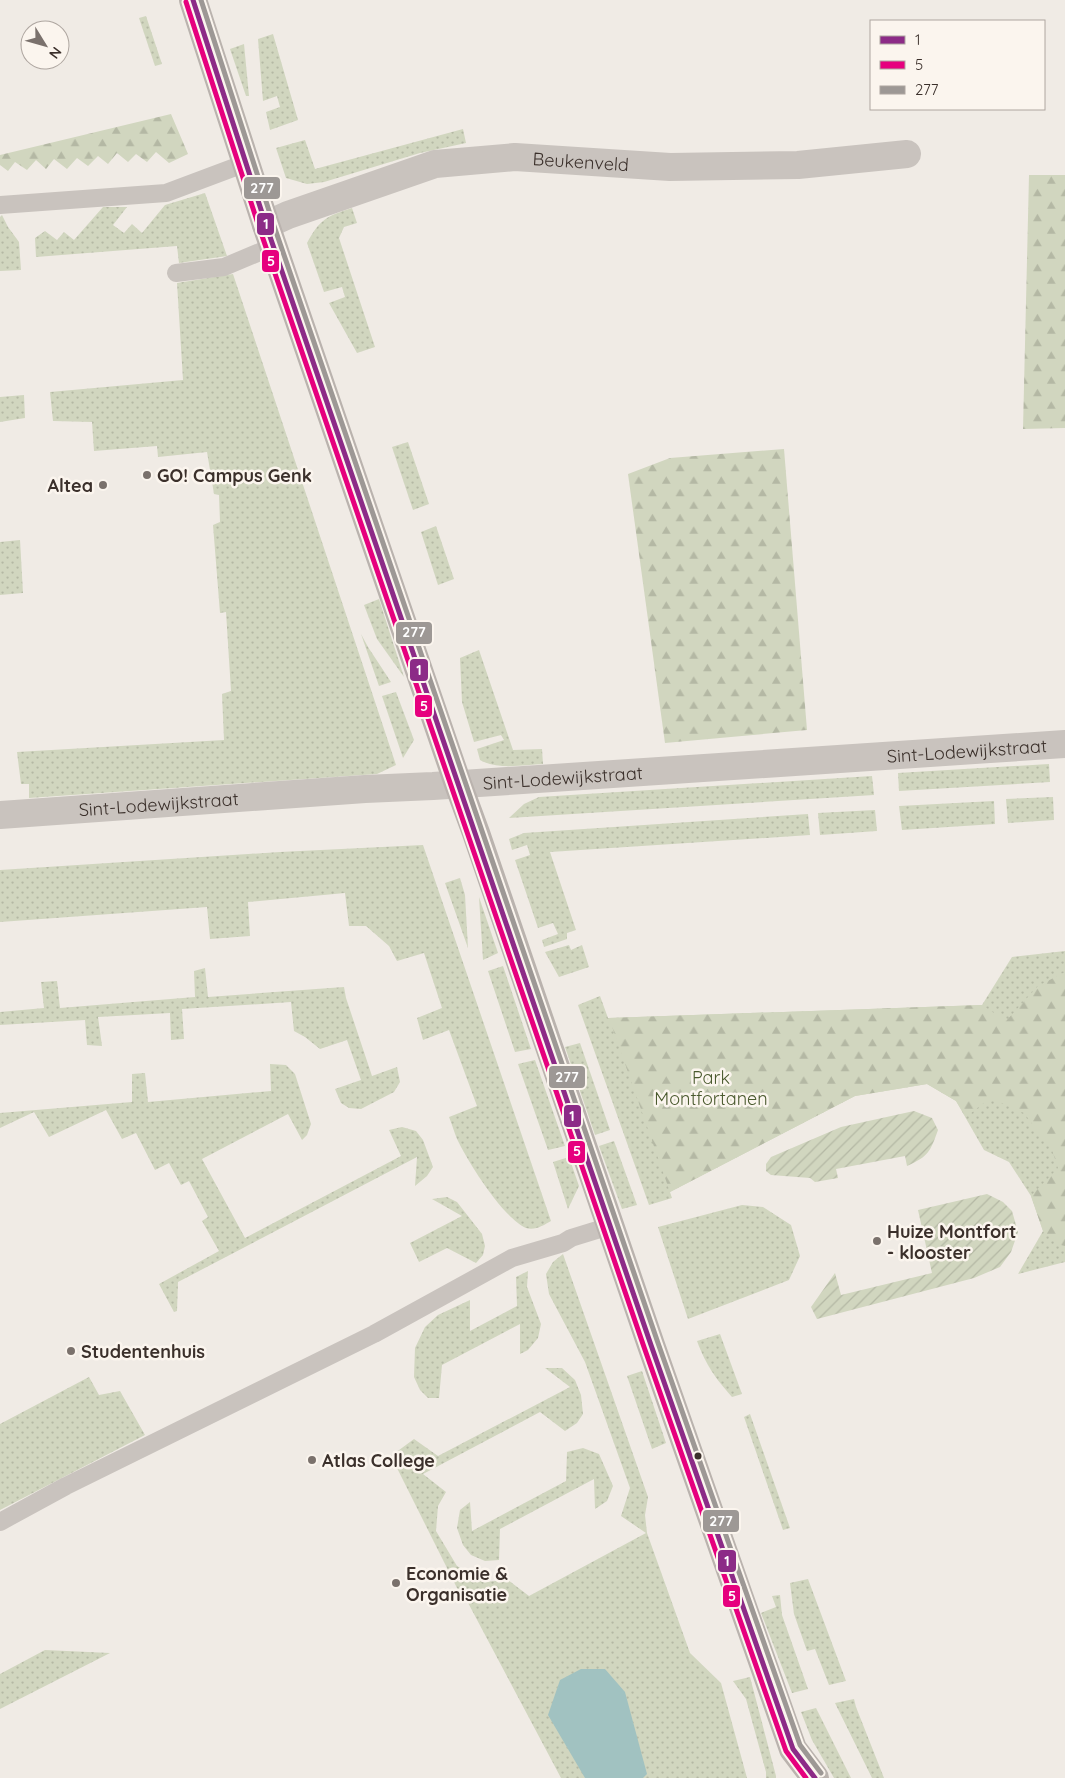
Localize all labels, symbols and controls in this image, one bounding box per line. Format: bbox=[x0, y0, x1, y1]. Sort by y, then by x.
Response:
north arrow bbox=[20, 20, 70, 70]
legend bbox=[870, 20, 1045, 110]
text: 1 bbox=[915, 30, 921, 49]
text: N bbox=[45, 43, 66, 62]
text: 5 bbox=[915, 55, 923, 74]
text: 277 bbox=[915, 80, 939, 99]
street label: Beukenveld bbox=[532, 147, 630, 176]
line badge: 277 bbox=[243, 176, 281, 200]
text: 277 bbox=[250, 179, 274, 197]
line badge: 1 bbox=[256, 212, 275, 236]
text: 1 bbox=[263, 215, 269, 233]
line badge: 5 bbox=[261, 249, 280, 273]
text: 5 bbox=[267, 252, 275, 270]
place label: GO! Campus Genk bbox=[157, 464, 312, 487]
marker: GO! Campus Genk bbox=[141, 469, 153, 481]
place label: Altea bbox=[47, 474, 93, 497]
marker: Altea bbox=[97, 479, 109, 491]
line badge: 277 bbox=[395, 621, 433, 645]
text: 277 bbox=[402, 623, 426, 641]
line badge: 1 bbox=[409, 658, 429, 682]
text: 1 bbox=[416, 661, 422, 679]
line badge: 5 bbox=[414, 694, 433, 718]
text: 5 bbox=[420, 697, 428, 715]
street label: Sint-Lodewijkstraat bbox=[886, 734, 1048, 767]
street label: Sint-Lodewijkstraat bbox=[482, 761, 643, 794]
street label: Sint-Lodewijkstraat bbox=[78, 787, 239, 821]
line badge: 277 bbox=[548, 1065, 586, 1089]
park label: Park Montfortanen bbox=[654, 1066, 768, 1110]
text: 277 bbox=[555, 1068, 579, 1086]
line badge: 1 bbox=[563, 1104, 582, 1128]
text: 1 bbox=[569, 1107, 575, 1125]
line badge: 5 bbox=[567, 1140, 586, 1164]
text: 5 bbox=[573, 1142, 581, 1160]
place label: Huize Montfort - klooster bbox=[887, 1220, 1016, 1264]
marker: Huize Montfort - klooster bbox=[871, 1235, 883, 1247]
place label: Studentenhuis bbox=[81, 1340, 205, 1363]
marker: Studentenhuis bbox=[65, 1345, 77, 1357]
place label: Atlas College bbox=[322, 1449, 435, 1472]
unlabelled marker bbox=[693, 1451, 703, 1461]
marker: Atlas College bbox=[306, 1454, 318, 1466]
line badge: 277 bbox=[702, 1509, 740, 1533]
text: 277 bbox=[709, 1512, 733, 1530]
line badge: 1 bbox=[717, 1549, 737, 1573]
text: 1 bbox=[724, 1552, 730, 1570]
place label: Economie & Organisatie bbox=[406, 1562, 508, 1606]
marker: Economie & Organisatie bbox=[390, 1577, 402, 1589]
line badge: 5 bbox=[722, 1584, 741, 1608]
text: 5 bbox=[728, 1587, 736, 1605]

